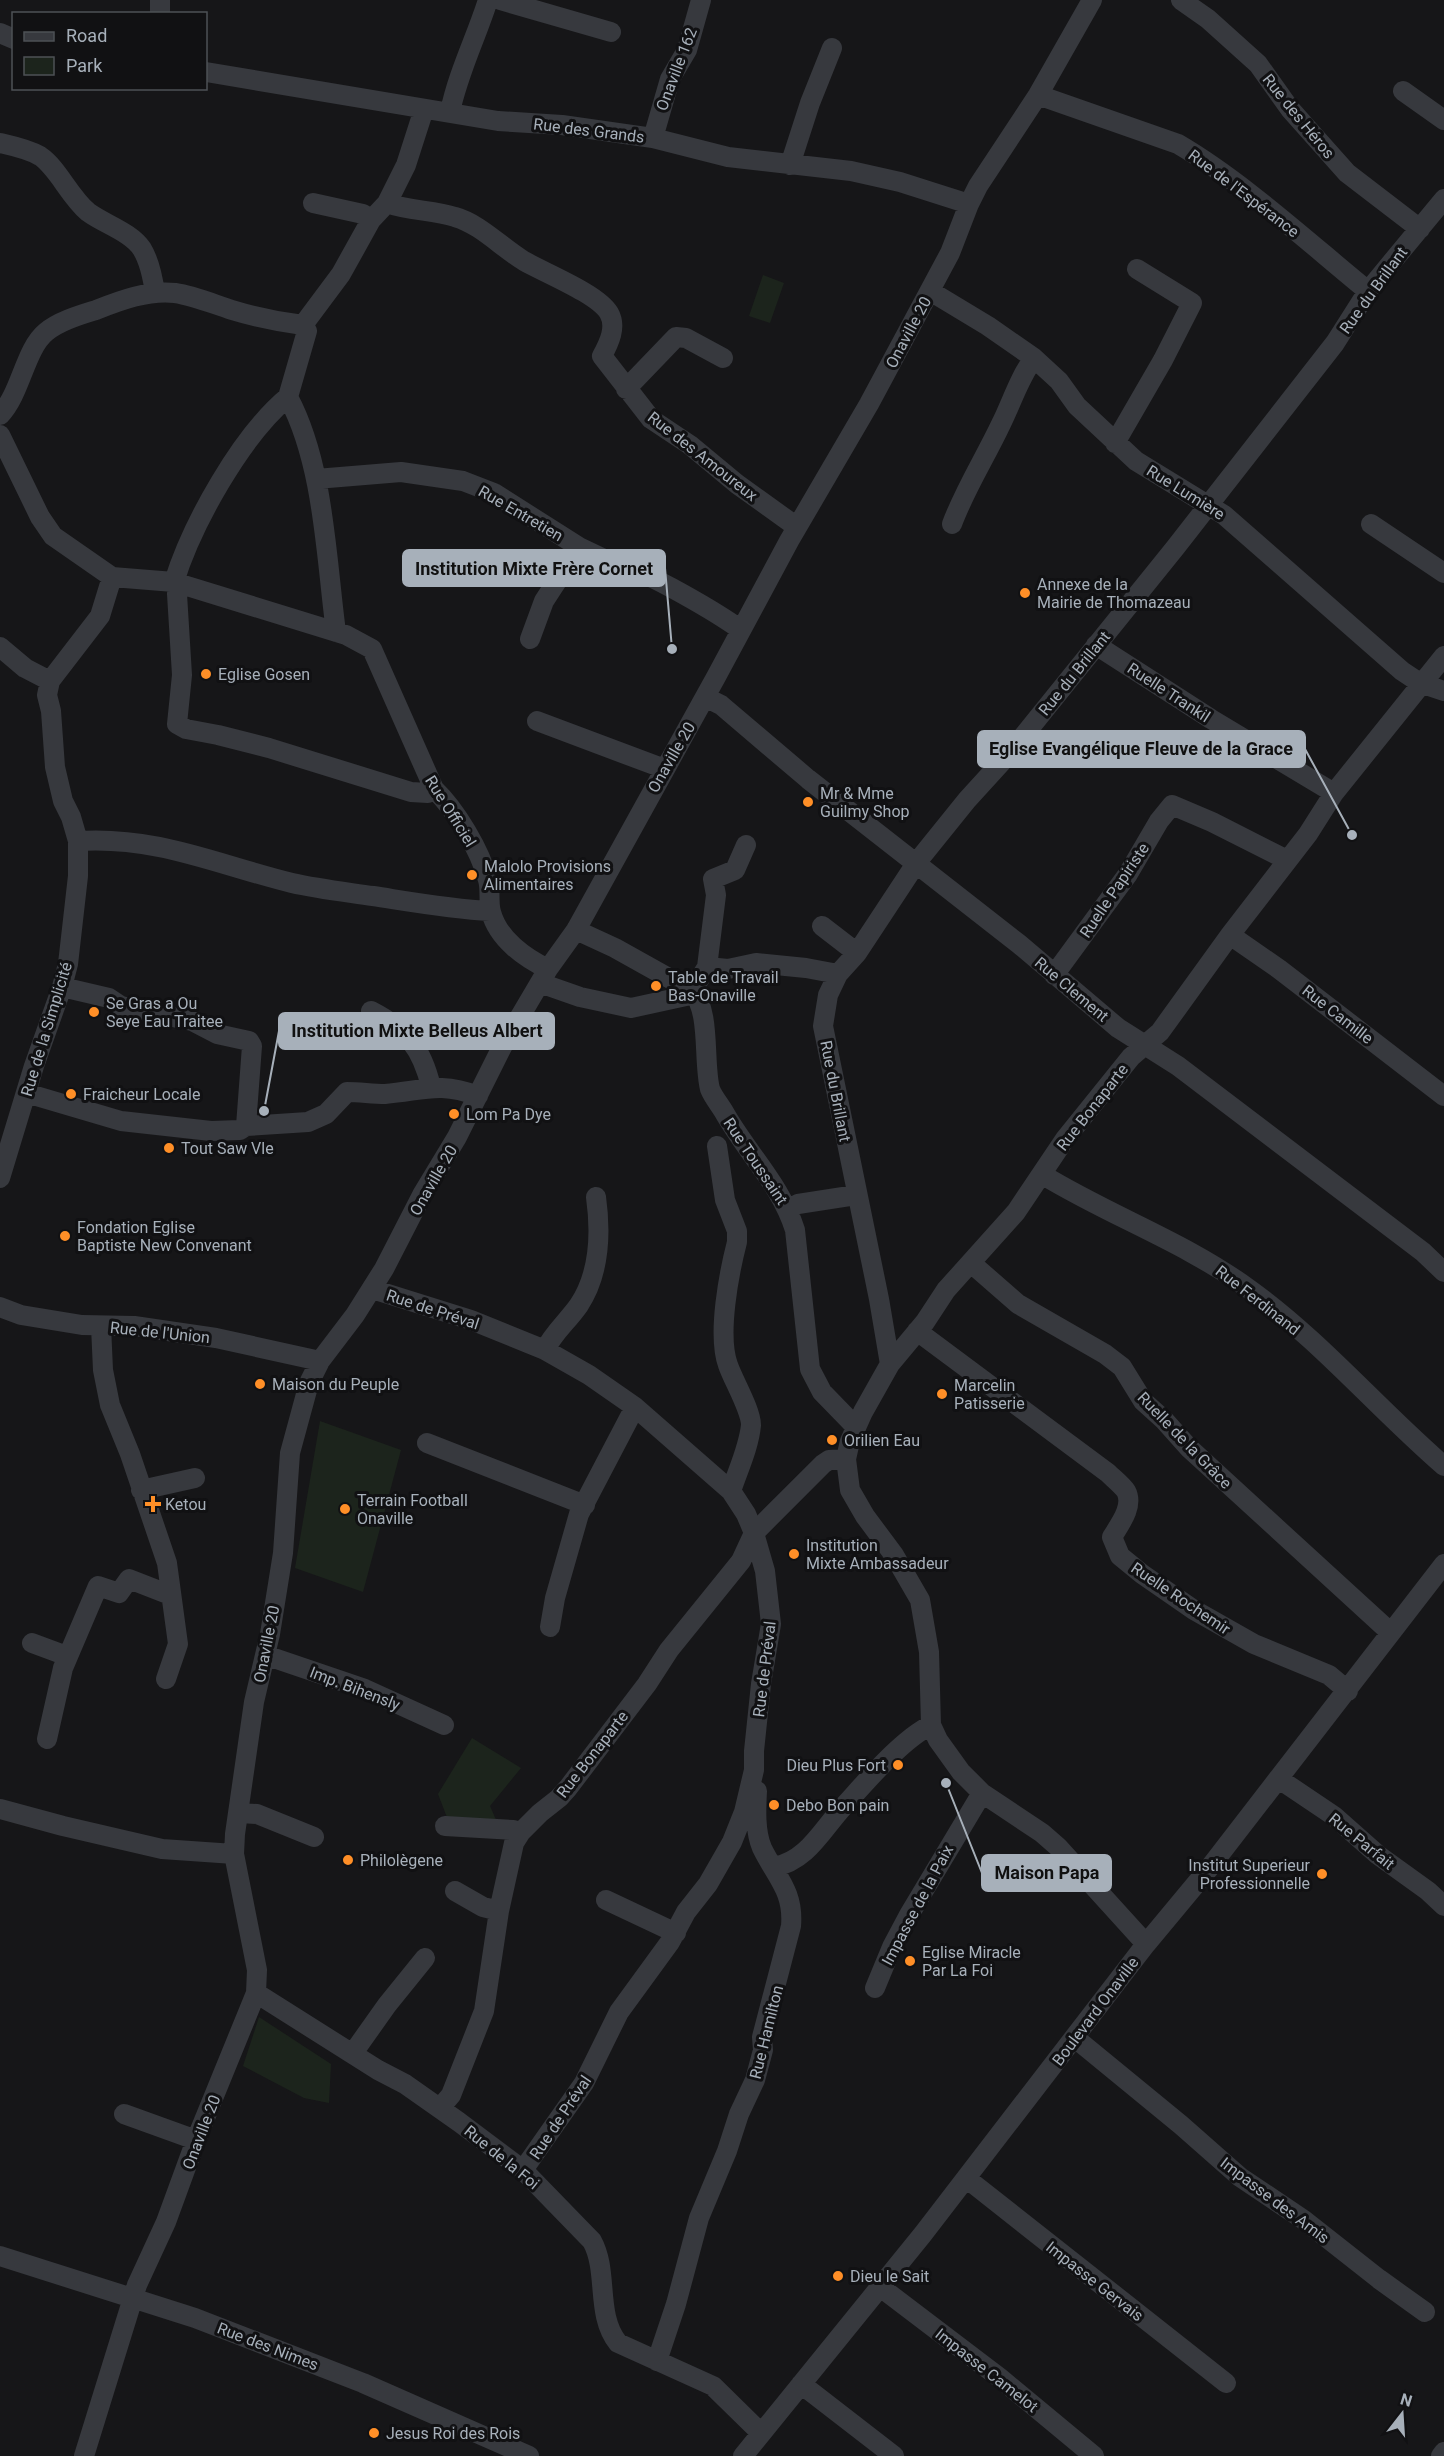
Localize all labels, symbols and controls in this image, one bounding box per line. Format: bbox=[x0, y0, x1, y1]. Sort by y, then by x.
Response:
legend bbox=[12, 12, 207, 90]
text: Road bbox=[66, 25, 107, 46]
street label: Onaville 162 bbox=[652, 25, 701, 113]
text: Park bbox=[66, 55, 103, 76]
street label: Rue des Héros bbox=[1259, 70, 1339, 162]
street label: Rue des Grands bbox=[532, 114, 646, 147]
street label: Rue de l'Espérance bbox=[1185, 146, 1303, 241]
street label: Rue du Brillant bbox=[1336, 243, 1411, 337]
street label: Onaville 20 bbox=[882, 293, 935, 371]
street label: Rue des Amoureux bbox=[644, 408, 761, 505]
street label: Rue Lumière bbox=[1143, 461, 1228, 524]
street label: Rue Entretien bbox=[475, 482, 566, 545]
callout: Institution Mixte Frère Cornet bbox=[403, 550, 665, 586]
text: Institution Mixte Frère Cornet bbox=[415, 558, 653, 579]
place label: Annexe de la Mairie de Thomazeau bbox=[1037, 575, 1191, 612]
marker: Annexe de la Mairie de Thomazeau bbox=[1018, 586, 1032, 600]
street label: Rue du Brillant bbox=[1035, 627, 1114, 719]
street label: Ruelle Trankil bbox=[1124, 659, 1214, 726]
place label: Eglise Gosen bbox=[218, 665, 310, 684]
marker: Eglise Gosen bbox=[199, 667, 213, 681]
street label: Onaville 20 bbox=[644, 719, 699, 796]
callout: Eglise Evangélique Fleuve de la Grace bbox=[978, 731, 1305, 767]
text: Eglise Evangélique Fleuve de la Grace bbox=[989, 738, 1293, 759]
street label: Rue Officiel bbox=[421, 772, 480, 850]
place label: Mr & Mme Guilmy Shop bbox=[820, 784, 910, 821]
marker: Mr & Mme Guilmy Shop bbox=[801, 795, 815, 809]
street label: Ruelle Papiriste bbox=[1076, 839, 1153, 941]
place label: Malolo Provisions Alimentaires bbox=[484, 857, 611, 894]
marker: Malolo Provisions Alimentaires bbox=[465, 868, 479, 882]
street label: Rue Clement bbox=[1031, 953, 1112, 1026]
street label: Rue de la Simplicité bbox=[17, 960, 76, 1099]
place label: Table de Travail Bas-Onaville bbox=[668, 968, 779, 1005]
marker: Table de Travail Bas-Onaville bbox=[649, 979, 663, 993]
street label: Rue Camille bbox=[1299, 981, 1377, 1048]
place label: Se Gras a Ou Seye Eau Traitee bbox=[106, 994, 223, 1031]
marker: Se Gras a Ou Seye Eau Traitee bbox=[87, 1005, 101, 1019]
callout: Institution Mixte Belleus Albert bbox=[279, 1013, 554, 1049]
text: Institution Mixte Belleus Albert bbox=[291, 1020, 543, 1041]
street label: Rue du Brillant bbox=[816, 1039, 855, 1143]
street label: Rue Bonaparte bbox=[1053, 1060, 1132, 1155]
place label: Fraicheur Locale bbox=[83, 1085, 200, 1104]
marker: Fraicheur Locale bbox=[64, 1087, 78, 1101]
place label: Lom Pa Dye bbox=[466, 1105, 551, 1124]
marker: Lom Pa Dye bbox=[447, 1107, 461, 1121]
street label: Rue Toussaint bbox=[720, 1114, 792, 1208]
place label: Tout Saw Vle bbox=[181, 1139, 274, 1158]
marker: Tout Saw Vle bbox=[162, 1141, 176, 1155]
street label: Onaville 20 bbox=[406, 1142, 461, 1219]
place label: Fondation Eglise Baptiste New Convenant bbox=[77, 1218, 252, 1255]
marker: Fondation Eglise Baptiste New Convenant bbox=[58, 1229, 72, 1243]
street label: Rue Ferdinand bbox=[1212, 1262, 1304, 1339]
street label: Rue de Préval bbox=[384, 1286, 482, 1333]
street label: Rue de l'Union bbox=[109, 1318, 211, 1347]
place label: Maison du Peuple bbox=[272, 1375, 399, 1394]
place label: Marcelin Patisserie bbox=[954, 1376, 1025, 1413]
marker: Maison du Peuple bbox=[253, 1377, 267, 1391]
marker: Marcelin Patisserie bbox=[935, 1387, 949, 1401]
street label: Ruelle de la Grâce bbox=[1134, 1388, 1236, 1493]
place label: Orilien Eau bbox=[844, 1431, 920, 1450]
marker: Orilien Eau bbox=[825, 1433, 839, 1447]
place label: Terrain Football Onaville bbox=[357, 1491, 468, 1528]
place label: Ketou bbox=[165, 1495, 206, 1514]
marker: Ketou bbox=[146, 1497, 160, 1511]
marker: Terrain Football Onaville bbox=[338, 1502, 352, 1516]
place label: Institution Mixte Ambassadeur bbox=[806, 1536, 949, 1573]
marker: Institution Mixte Ambassadeur bbox=[787, 1547, 801, 1561]
street label: Ruelle Rochemir bbox=[1128, 1558, 1234, 1639]
street label: Onaville 20 bbox=[250, 1604, 283, 1684]
street label: Rue de Préval bbox=[749, 1620, 780, 1718]
street label: Imp. Bihensly bbox=[307, 1663, 403, 1715]
street label: Rue Bonaparte bbox=[553, 1707, 632, 1802]
place label: Dieu Plus Fort bbox=[786, 1756, 886, 1775]
marker: Dieu Plus Fort bbox=[891, 1758, 905, 1772]
place label: Debo Bon pain bbox=[786, 1796, 889, 1815]
marker: Debo Bon pain bbox=[767, 1798, 781, 1812]
street label: Rue Parfait bbox=[1325, 1809, 1398, 1874]
street label: Impasse de la Paix bbox=[878, 1842, 957, 1969]
place label: Philolègene bbox=[360, 1851, 443, 1870]
marker: Philolègene bbox=[341, 1853, 355, 1867]
callout: Maison Papa bbox=[982, 1855, 1111, 1891]
place label: Institut Superieur Professionnelle bbox=[1188, 1856, 1311, 1893]
text: Maison Papa bbox=[994, 1862, 1100, 1883]
marker: Institut Superieur Professionnelle bbox=[1315, 1867, 1329, 1881]
place label: Eglise Miracle Par La Foi bbox=[922, 1943, 1021, 1980]
street label: Boulevard Onaville bbox=[1048, 1953, 1142, 2069]
marker: Eglise Miracle Par La Foi bbox=[903, 1954, 917, 1968]
street label: Rue Hamilton bbox=[746, 1983, 787, 2081]
street label: Rue de Préval bbox=[526, 2072, 595, 2163]
street label: Onaville 20 bbox=[179, 2092, 224, 2172]
street label: Rue de la Foi bbox=[460, 2121, 543, 2193]
street label: Impasse des Amis bbox=[1217, 2153, 1333, 2248]
street label: Impasse Gervais bbox=[1042, 2237, 1147, 2325]
place label: Dieu le Sait bbox=[850, 2267, 929, 2286]
marker: Dieu le Sait bbox=[831, 2269, 845, 2283]
street label: Rue des Nimes bbox=[214, 2318, 321, 2375]
street label: Impasse Camelot bbox=[932, 2324, 1042, 2416]
north arrow bbox=[1372, 2384, 1432, 2444]
text: N bbox=[1398, 2389, 1414, 2411]
place label: Jesus Roi des Rois bbox=[386, 2424, 520, 2443]
marker: Jesus Roi des Rois bbox=[367, 2426, 381, 2440]

